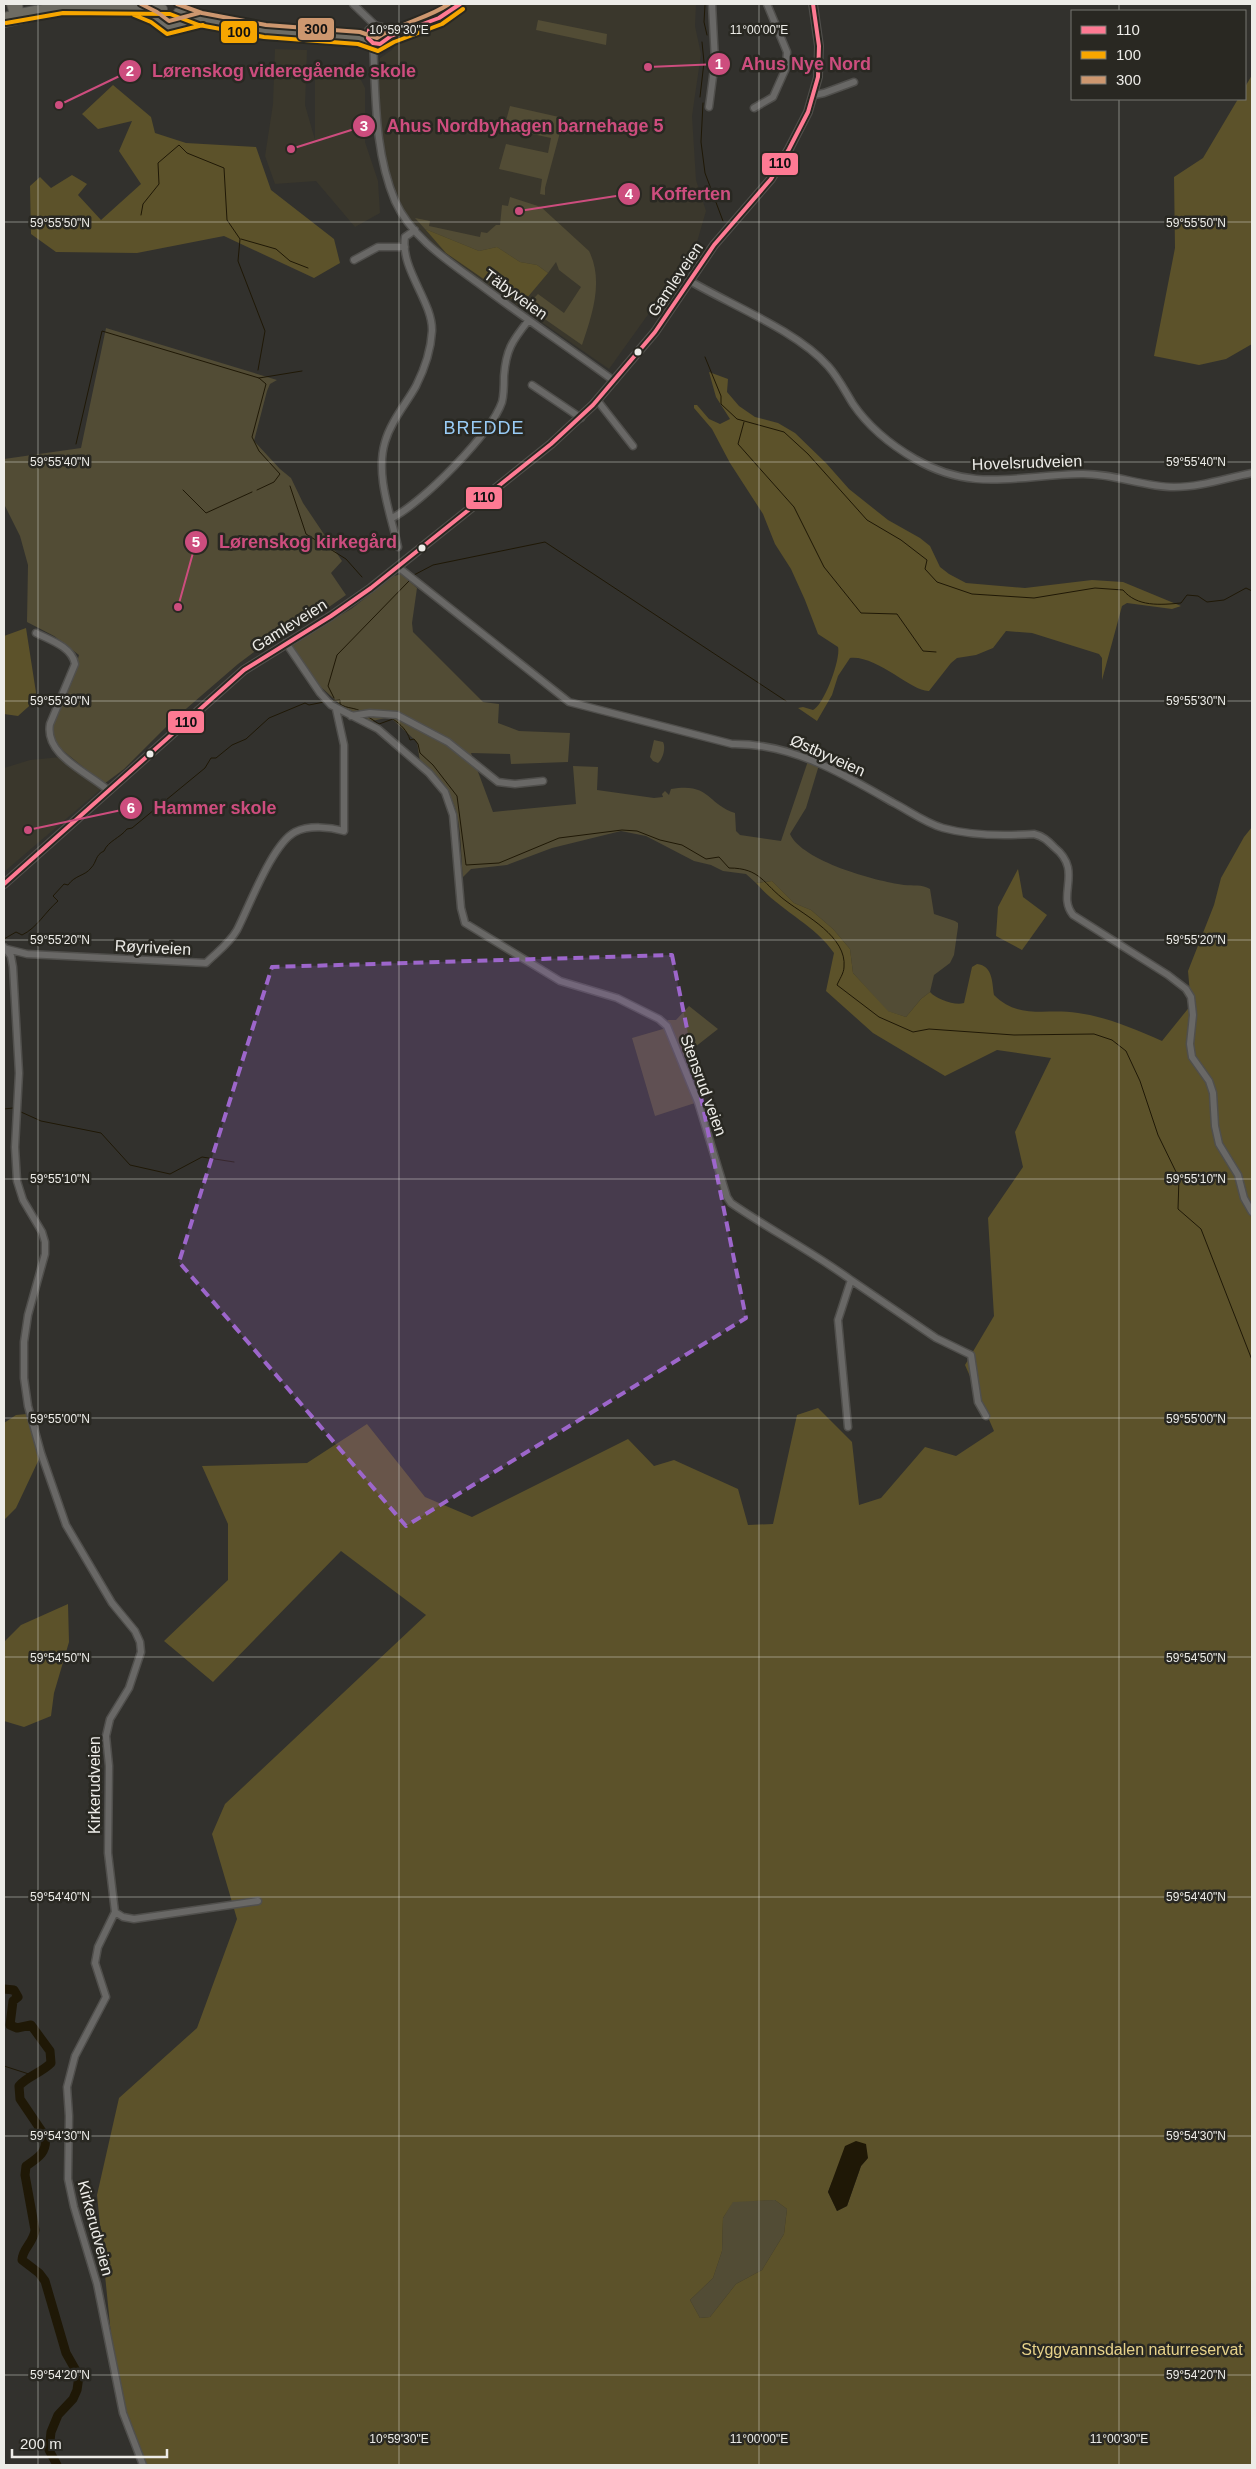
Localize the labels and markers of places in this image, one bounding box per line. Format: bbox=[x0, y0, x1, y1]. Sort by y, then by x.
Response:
callout: Ahus Nye Nord bbox=[706, 48, 881, 81]
callout: Lørenskog videregående skole bbox=[117, 54, 426, 87]
callout: Ahus Nordbyhagen barnehage 5 bbox=[351, 109, 673, 142]
callout: Kofferten bbox=[616, 177, 741, 210]
unlabelled marker bbox=[633, 347, 643, 357]
callout: Lørenskog kirkegård bbox=[184, 525, 407, 558]
unlabelled marker bbox=[417, 543, 427, 553]
unlabelled marker bbox=[145, 749, 155, 759]
callout: Hammer skole bbox=[118, 791, 286, 824]

